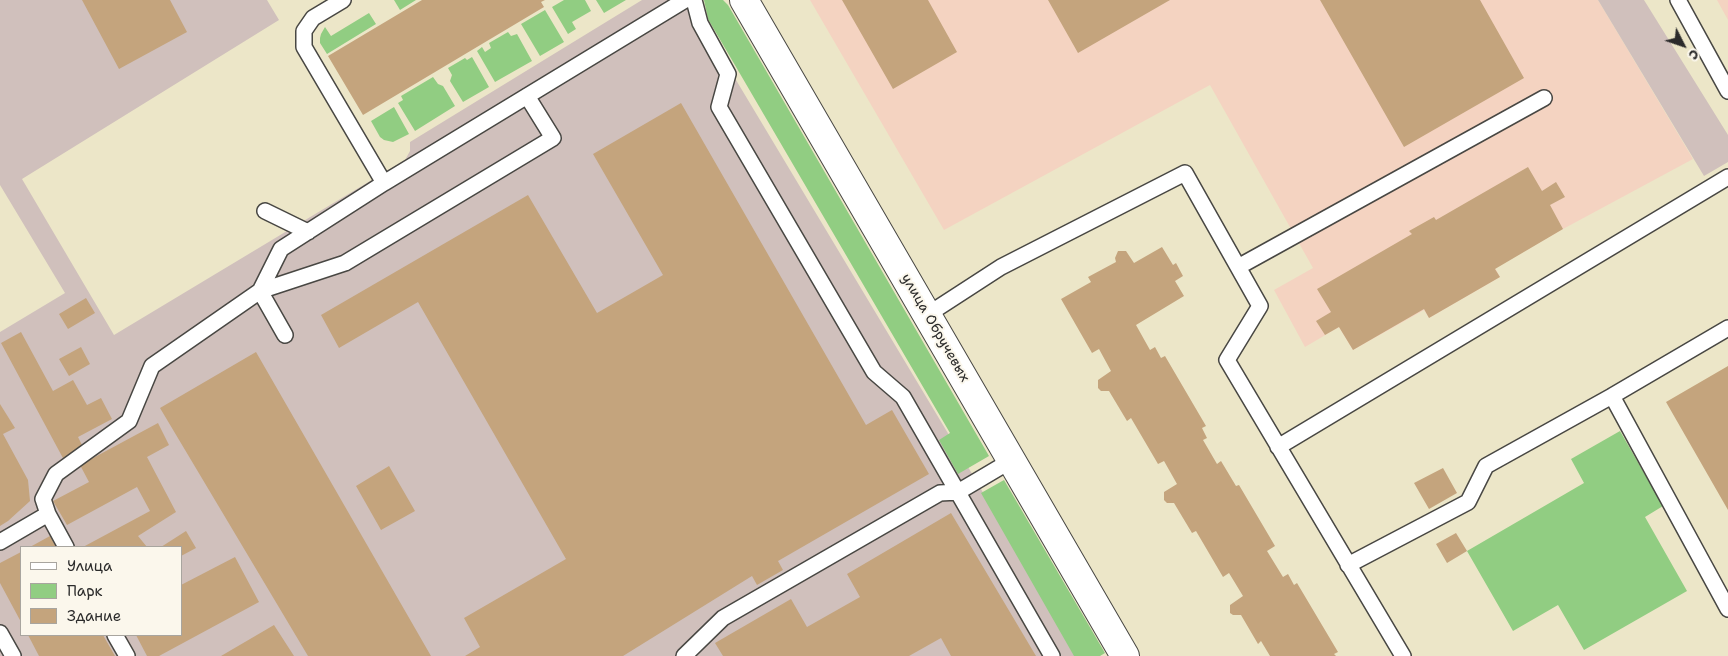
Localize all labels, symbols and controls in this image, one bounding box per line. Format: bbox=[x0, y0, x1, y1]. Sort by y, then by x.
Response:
north arrow bbox=[1658, 20, 1708, 70]
text: С bbox=[1685, 46, 1704, 64]
street label: улица Обручевых bbox=[897, 271, 973, 385]
legend bbox=[20, 546, 182, 636]
text: Улица bbox=[67, 556, 112, 576]
text: Парк bbox=[67, 581, 103, 601]
text: Здание bbox=[67, 606, 121, 626]

